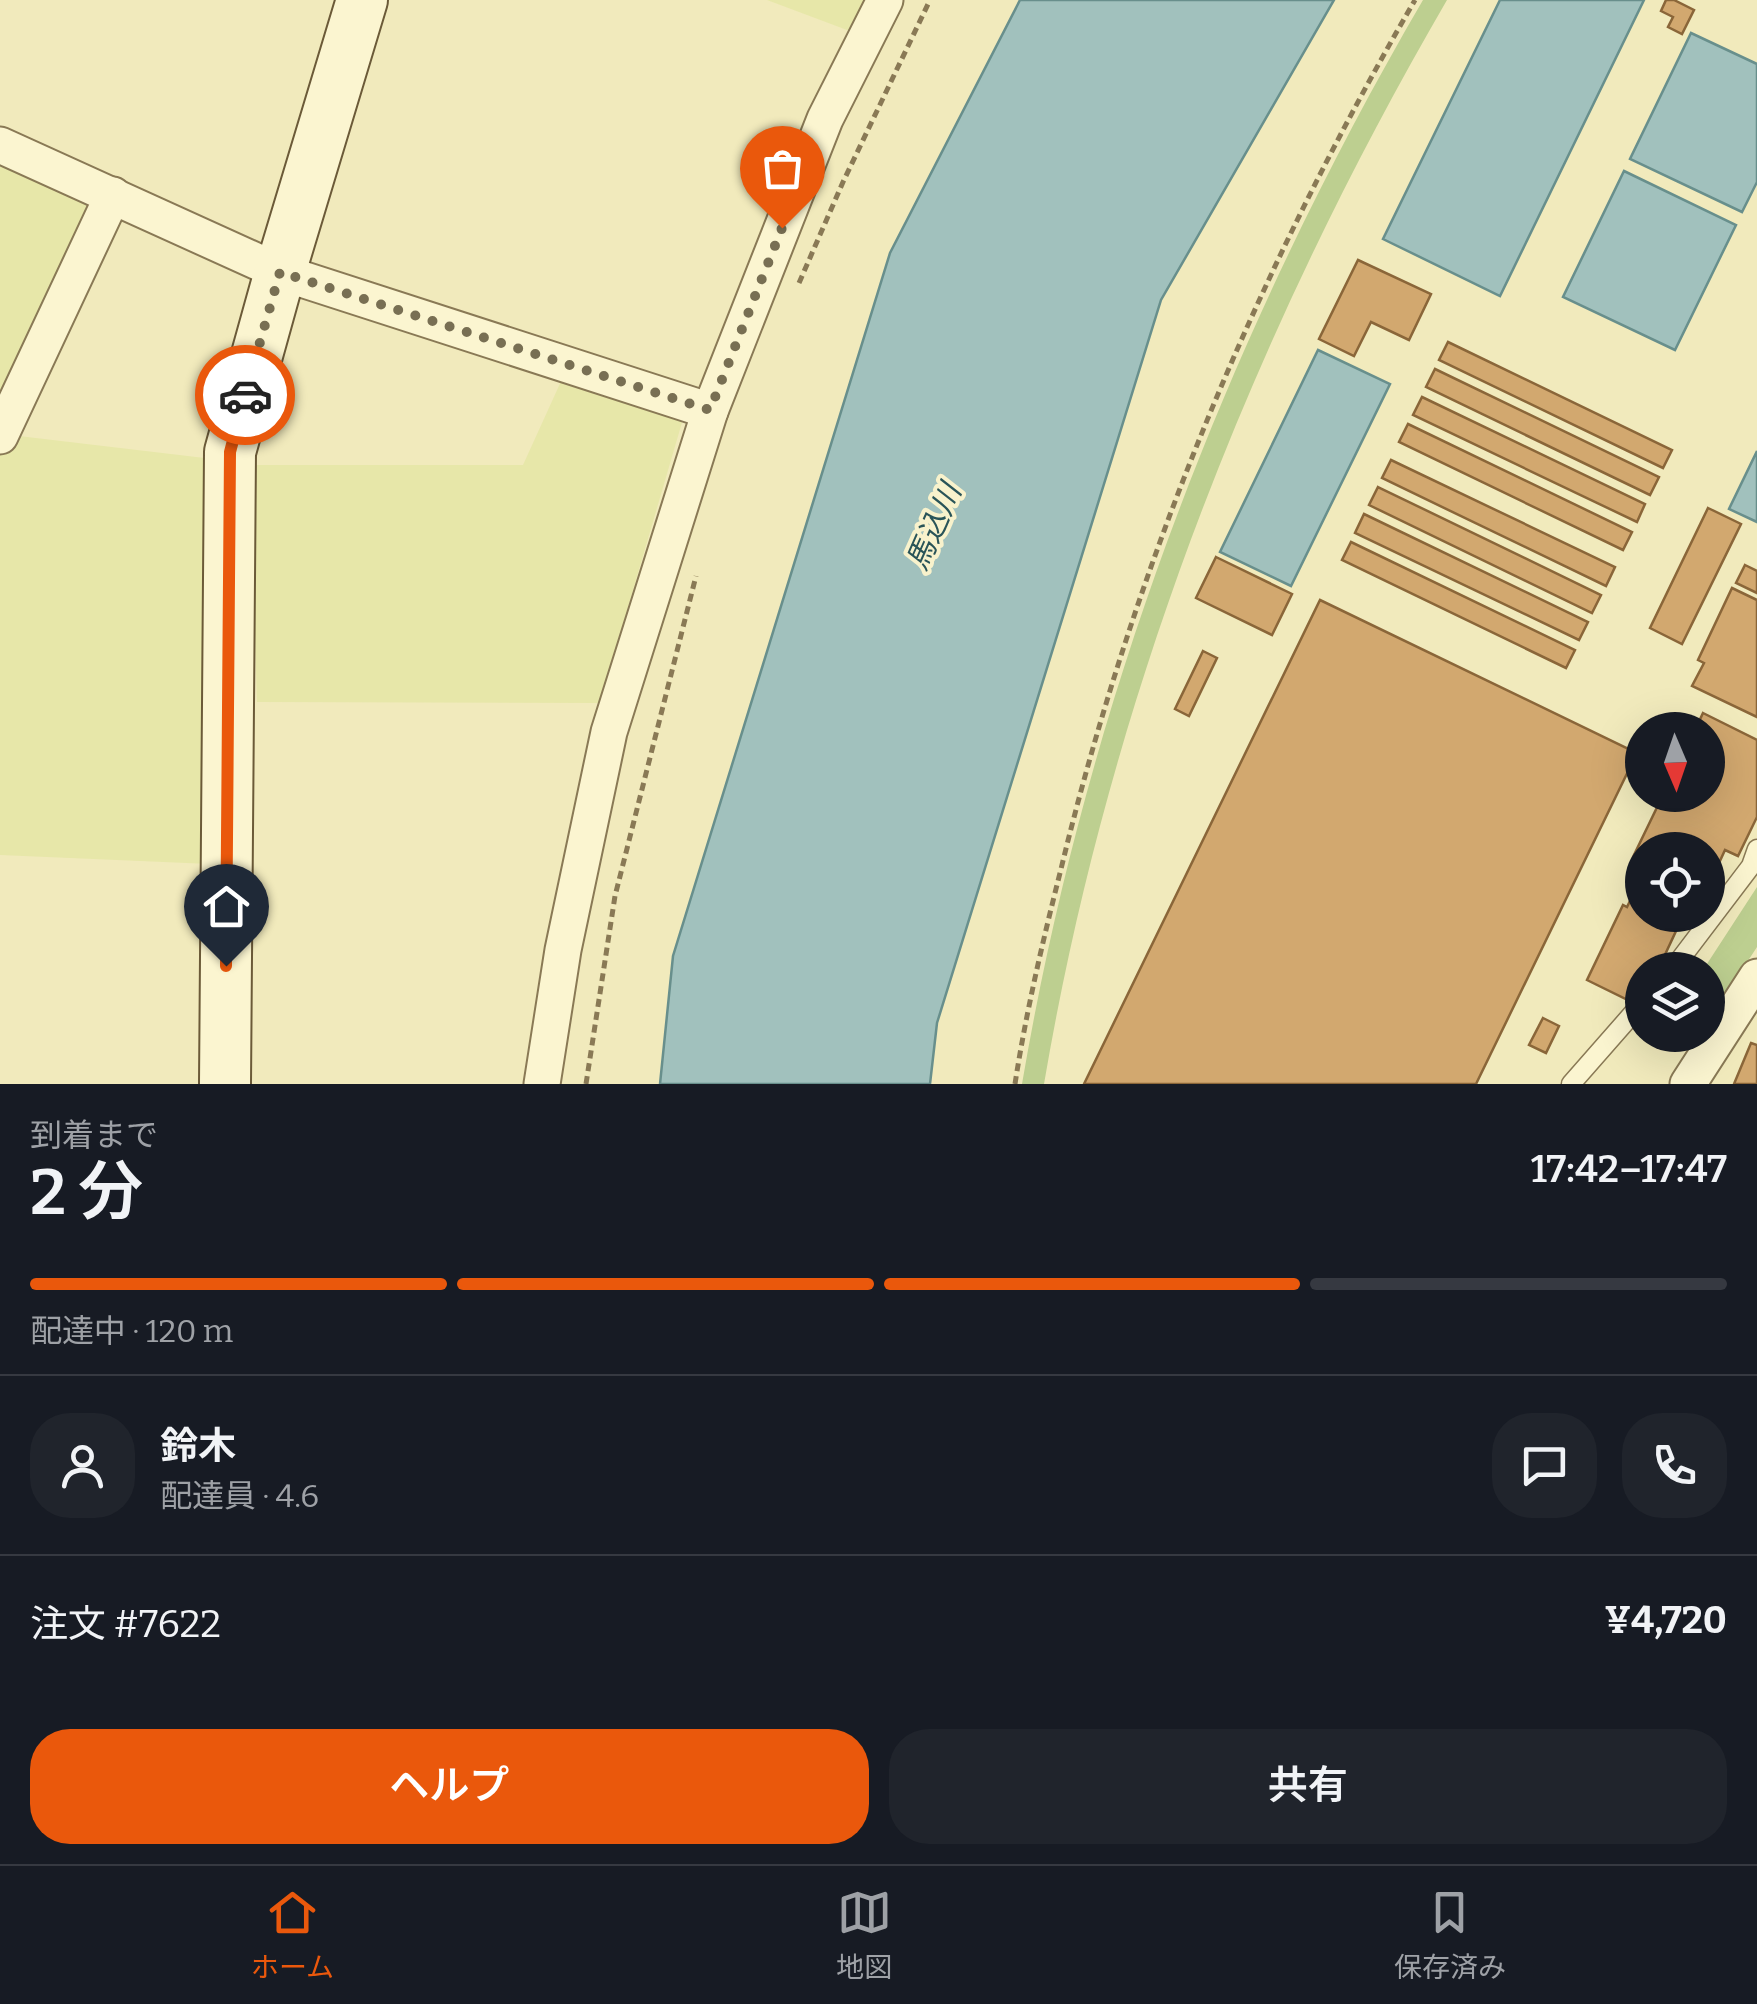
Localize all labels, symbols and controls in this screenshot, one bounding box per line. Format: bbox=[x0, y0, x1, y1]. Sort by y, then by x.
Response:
pin bbox=[740, 126, 825, 229]
icon: bag bbox=[755, 141, 810, 196]
courier bbox=[195, 345, 295, 445]
icon: car bbox=[218, 368, 273, 423]
water label: 馬込川 bbox=[899, 476, 970, 575]
north arrow bbox=[1625, 712, 1725, 812]
map controls bbox=[1625, 712, 1725, 1052]
button: locate bbox=[1625, 832, 1725, 932]
pin bbox=[184, 864, 269, 967]
icon: home bbox=[199, 879, 254, 934]
button: layers bbox=[1625, 952, 1725, 1052]
text: 到着まで bbox=[30, 1116, 158, 1154]
text: 17:42–17:47 bbox=[1531, 1146, 1727, 1192]
text: 2 分 bbox=[30, 1153, 143, 1231]
text: 配達中 · 120 m bbox=[30, 1312, 233, 1350]
button: person bbox=[30, 1413, 135, 1518]
button: chat bbox=[1492, 1413, 1597, 1518]
button: phone bbox=[1622, 1413, 1727, 1518]
text: 鈴木 bbox=[160, 1423, 236, 1469]
text: 配達員 · 4.6 bbox=[160, 1477, 319, 1515]
text: ¥4,720 bbox=[1604, 1597, 1727, 1643]
text: 注文 #7622 bbox=[30, 1601, 221, 1647]
button: ヘルプ bbox=[30, 1729, 869, 1844]
button: 共有 bbox=[889, 1729, 1727, 1844]
tab: ホーム bbox=[251, 1885, 334, 1985]
tab: 地図 bbox=[836, 1885, 892, 1985]
tab: 保存済み bbox=[1394, 1885, 1506, 1985]

